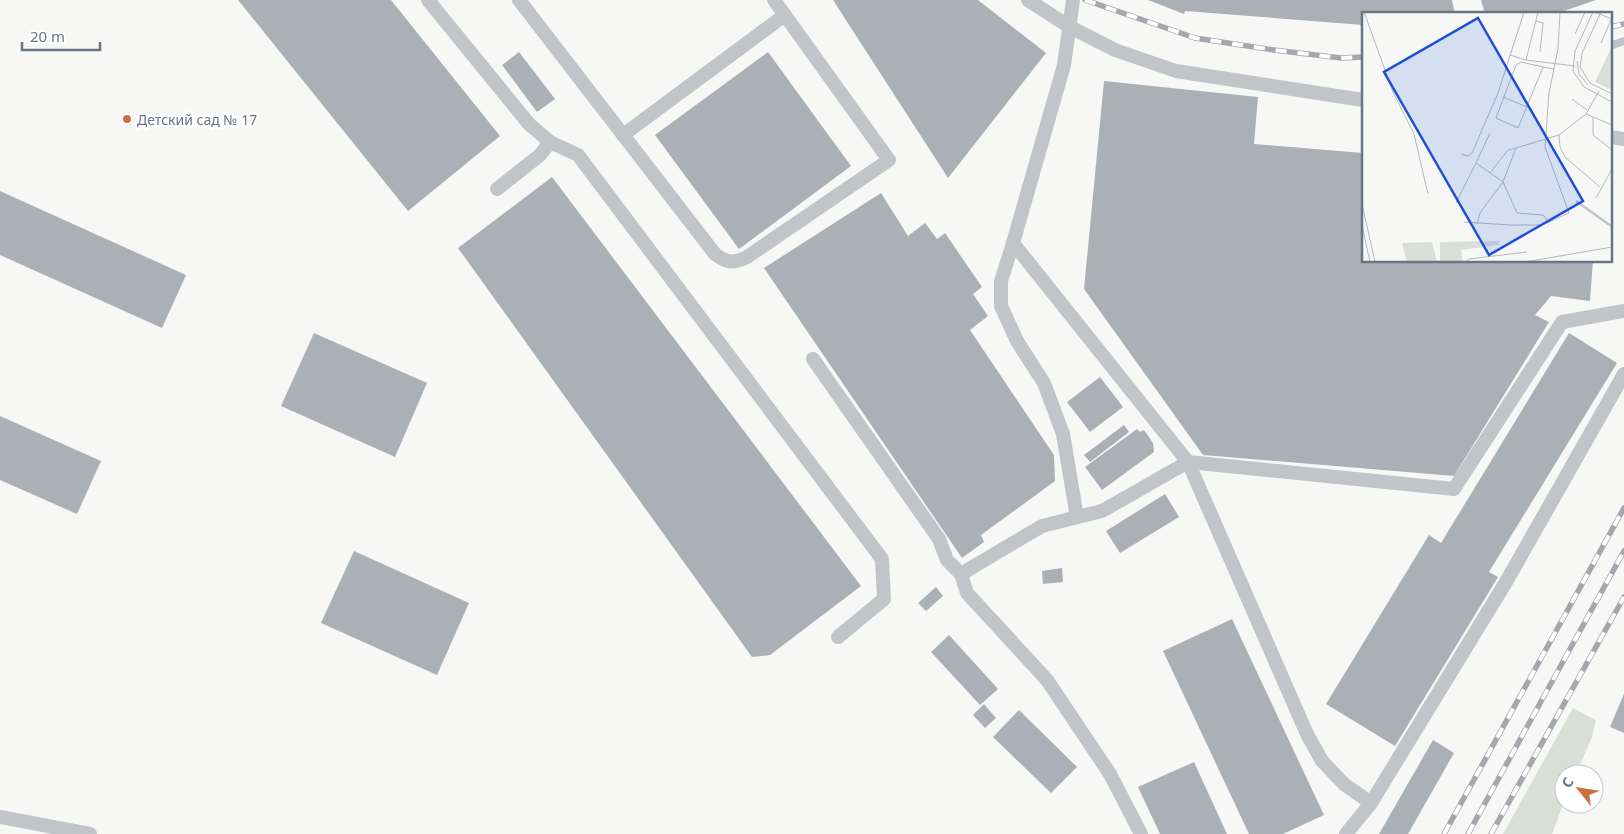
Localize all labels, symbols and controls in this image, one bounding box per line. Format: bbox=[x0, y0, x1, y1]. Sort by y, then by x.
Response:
inset map bbox=[1362, 12, 1612, 262]
scale bar bbox=[22, 20, 100, 52]
text: 20 m bbox=[30, 26, 65, 46]
place label: Детский сад № 17 bbox=[137, 110, 257, 129]
marker: Детский сад № 17 bbox=[121, 113, 133, 125]
north arrow bbox=[1554, 764, 1604, 814]
text: С bbox=[1557, 774, 1578, 791]

